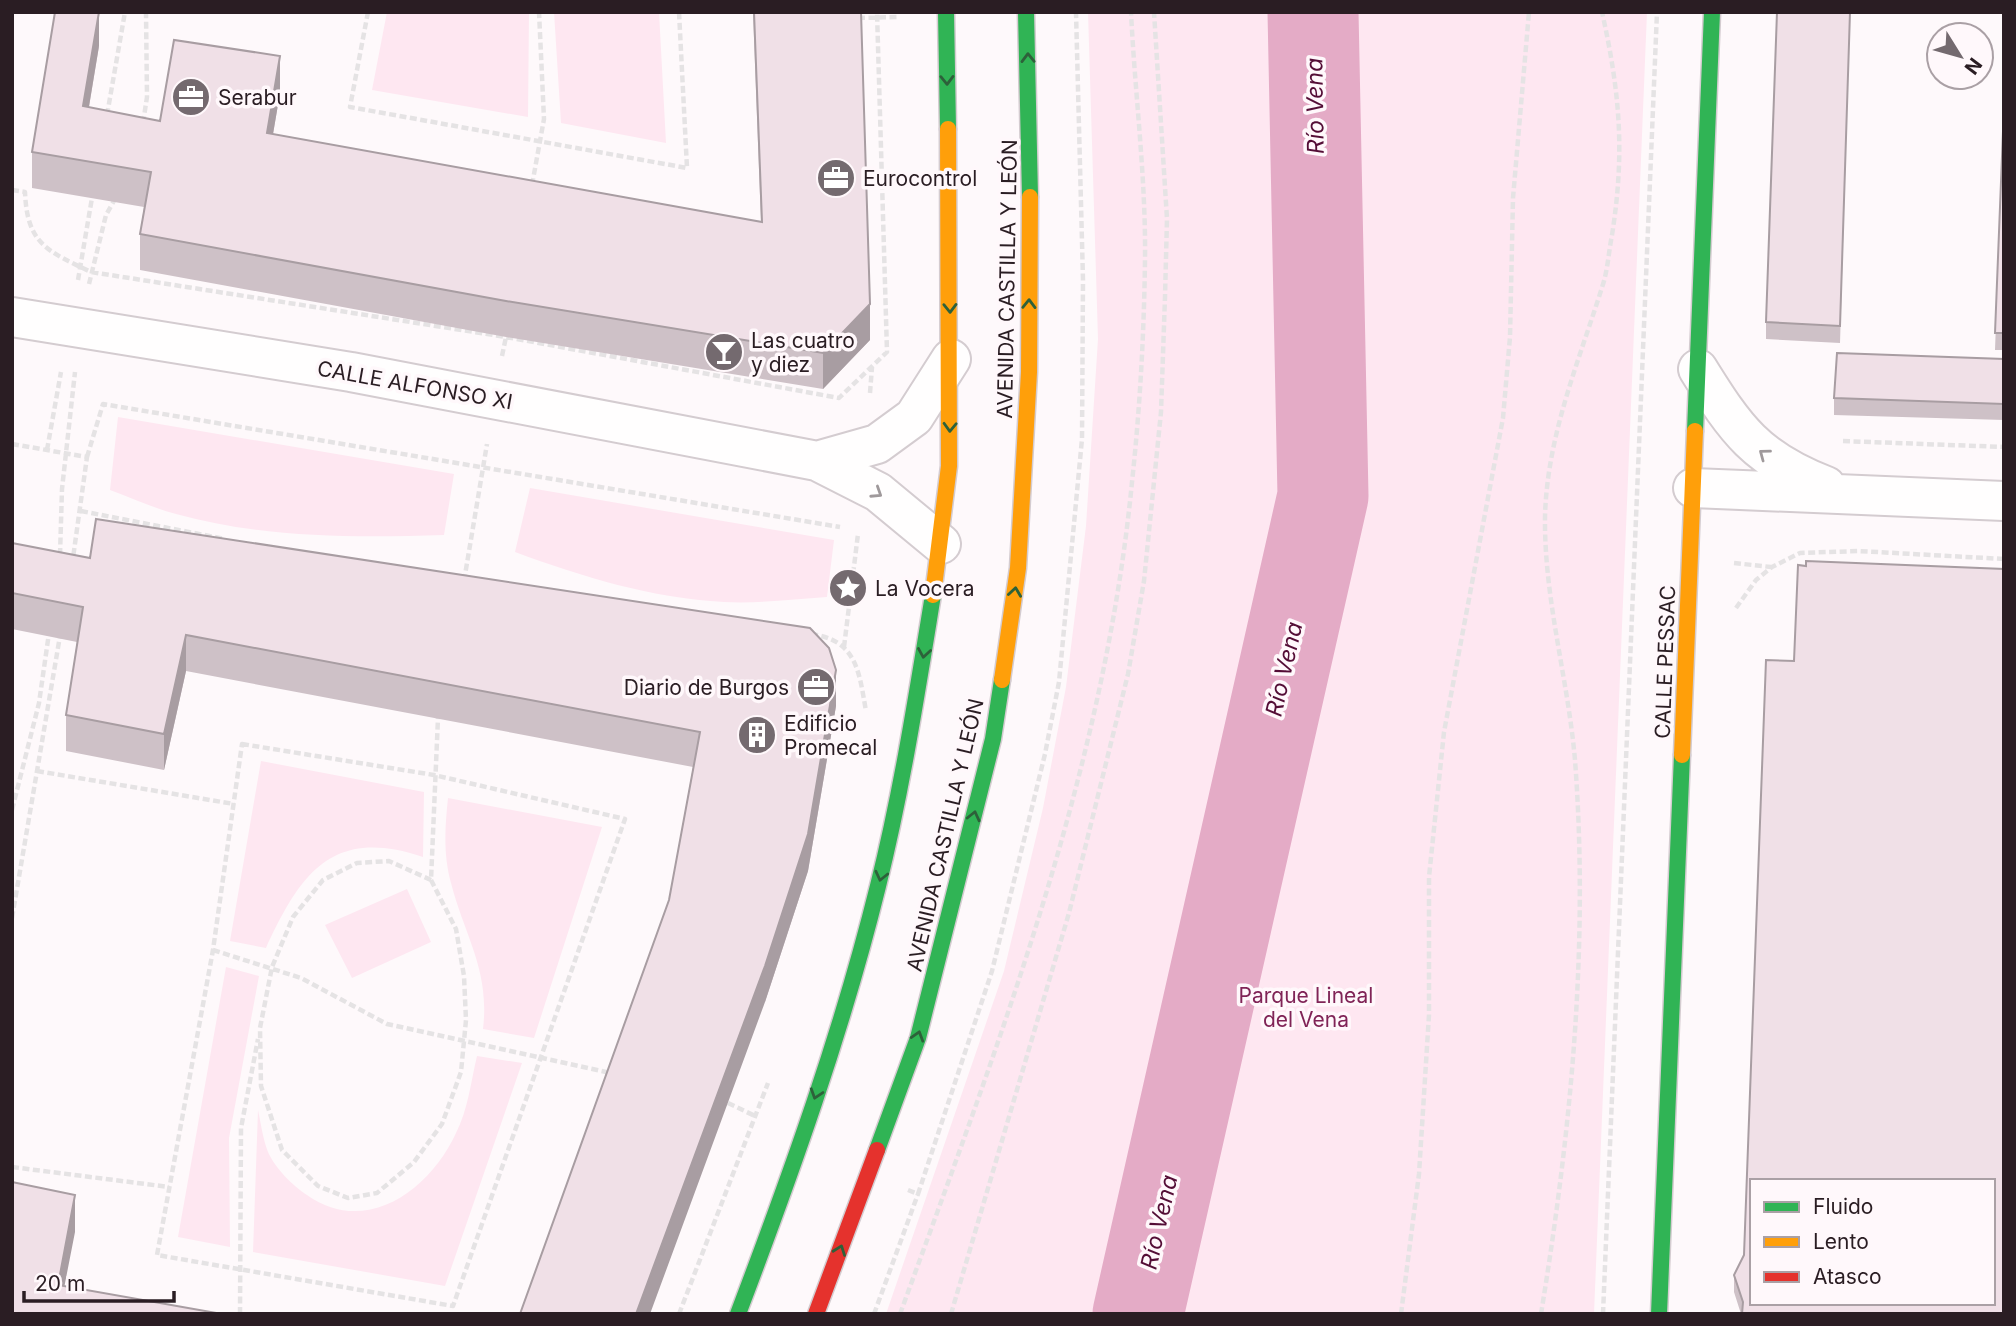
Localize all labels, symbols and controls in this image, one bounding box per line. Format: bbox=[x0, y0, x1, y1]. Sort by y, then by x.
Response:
north arrow bbox=[1925, 21, 1995, 91]
one-way arrow bbox=[1020, 52, 1035, 63]
text: N bbox=[1960, 53, 1987, 79]
water label: Río Vena bbox=[1300, 58, 1330, 154]
one-way arrow bbox=[939, 75, 954, 86]
office icon: Serabur bbox=[170, 76, 212, 118]
place label: Serabur bbox=[218, 85, 297, 110]
street label: AVENIDA CASTILLA Y LEÓN bbox=[991, 139, 1022, 419]
office icon: Eurocontrol bbox=[815, 157, 857, 199]
place label: Eurocontrol bbox=[863, 166, 977, 191]
one-way arrow bbox=[1022, 298, 1037, 309]
one-way arrow bbox=[942, 303, 958, 314]
place label: Las cuatro y diez bbox=[751, 328, 855, 377]
bar icon: Las cuatro y diez bbox=[703, 331, 745, 373]
street label: CALLE ALFONSO XI bbox=[315, 356, 515, 414]
one-way arrow bbox=[943, 422, 958, 433]
one-way arrow bbox=[1760, 450, 1772, 463]
one-way arrow bbox=[869, 484, 882, 497]
place icon: La Vocera bbox=[827, 567, 869, 609]
place label: La Vocera bbox=[875, 576, 975, 601]
street label: CALLE PESSAC bbox=[1650, 585, 1680, 739]
one-way arrow bbox=[1007, 586, 1022, 598]
water label: Río Vena bbox=[1260, 619, 1308, 719]
one-way arrow bbox=[916, 647, 931, 659]
office icon: Diario de Burgos bbox=[795, 666, 837, 708]
place label: Diario de Burgos bbox=[624, 675, 789, 700]
street label: AVENIDA CASTILLA Y LEÓN bbox=[900, 696, 989, 974]
place label: Edificio Promecal bbox=[784, 711, 877, 760]
building icon: Edificio Promecal bbox=[736, 714, 778, 756]
one-way arrow bbox=[966, 810, 981, 822]
one-way arrow bbox=[875, 870, 889, 882]
park label: Parque Lineal del Vena bbox=[1239, 983, 1373, 1032]
one-way arrow bbox=[910, 1031, 924, 1043]
one-way arrow bbox=[810, 1088, 824, 1100]
water label: Río Vena bbox=[1135, 1172, 1183, 1272]
legend bbox=[1750, 1179, 1995, 1305]
text: Fluido bbox=[1813, 1194, 1873, 1219]
text: Lento bbox=[1813, 1229, 1869, 1254]
one-way arrow bbox=[831, 1244, 845, 1256]
scale bar bbox=[24, 1260, 175, 1304]
text: Atasco bbox=[1813, 1264, 1882, 1289]
text: 20 m bbox=[35, 1271, 85, 1296]

